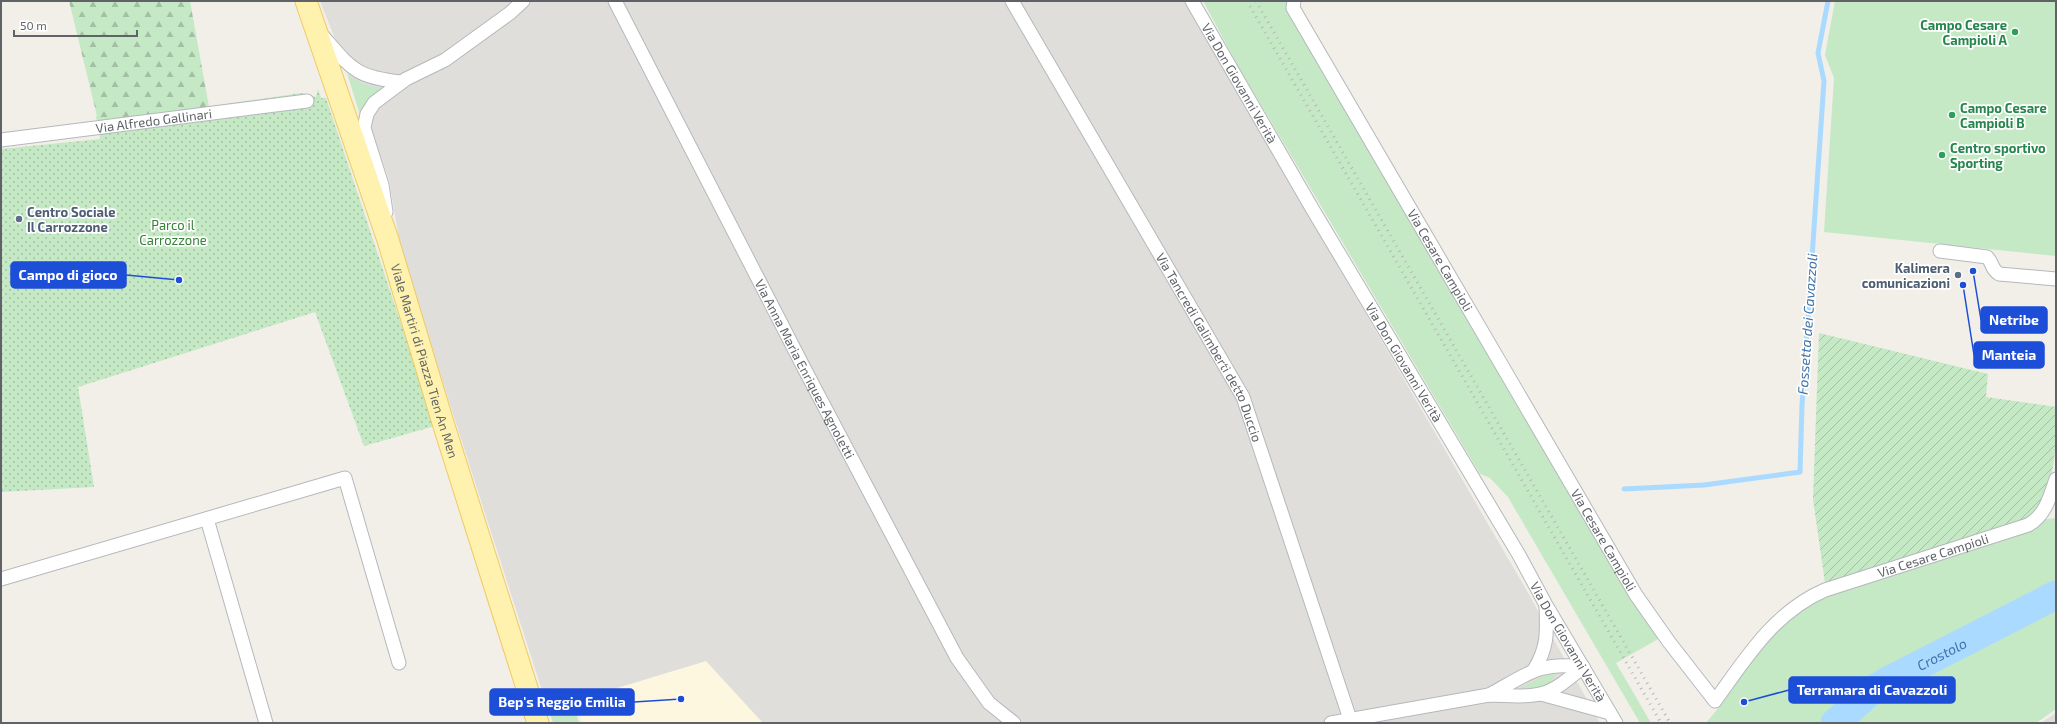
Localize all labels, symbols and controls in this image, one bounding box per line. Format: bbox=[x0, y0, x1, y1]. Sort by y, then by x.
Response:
scale bar bbox=[14, 12, 137, 38]
place label: Campo Cesare Campioli A bbox=[1920, 17, 2007, 48]
text: 50 m bbox=[20, 18, 47, 32]
street label: Via Don Giovanni Verità bbox=[1199, 20, 1281, 146]
marker: Campo Cesare Campioli A bbox=[2010, 27, 2020, 37]
place label: Campo Cesare Campioli B bbox=[1960, 100, 2047, 131]
street label: Via Alfredo Gallinari bbox=[95, 105, 213, 136]
marker: Campo Cesare Campioli B bbox=[1947, 110, 1957, 120]
place label: Centro sportivo Sporting bbox=[1950, 140, 2046, 171]
marker: Centro sportivo Sporting bbox=[1937, 150, 1947, 160]
place label: Centro Sociale Il Carrozzone bbox=[27, 204, 116, 235]
street label: Via Cesare Campioli bbox=[1404, 206, 1476, 314]
marker: Centro Sociale Il Carrozzone bbox=[14, 214, 24, 224]
park label: Parco il Carrozzone bbox=[139, 217, 207, 248]
street label: Via Tancredi Galimberti detto Duccio bbox=[1153, 250, 1265, 444]
water label: Fossetta dei Cavazzoli bbox=[1794, 252, 1820, 395]
place label: Kalimera comunicazioni bbox=[1862, 260, 1950, 291]
callout: Campo di gioco bbox=[11, 262, 126, 288]
street label: Viale Martiri di Piazza Tien An Men bbox=[388, 262, 462, 460]
text: Campo di gioco bbox=[18, 266, 118, 283]
marker: Kalimera comunicazioni bbox=[1953, 270, 1963, 280]
street label: Via Anna Maria Enriques Agnoletti bbox=[752, 277, 858, 461]
street label: Via Don Giovanni Verità bbox=[1362, 300, 1446, 425]
callout: Netribe bbox=[1981, 307, 2047, 333]
text: Netribe bbox=[1989, 311, 2039, 328]
callout: Manteia bbox=[1974, 342, 2044, 368]
text: Manteia bbox=[1982, 346, 2036, 363]
street label: Via Cesare Campioli bbox=[1568, 486, 1640, 594]
street label: Via Cesare Campioli bbox=[1876, 530, 1990, 581]
street label: Via Don Giovanni Verità bbox=[1527, 579, 1610, 705]
water label: Crostolo bbox=[1914, 634, 1969, 673]
callout: Terramara di Cavazzoli bbox=[1789, 677, 1955, 703]
text: Terramara di Cavazzoli bbox=[1797, 681, 1947, 698]
callout: Bep's Reggio Emilia bbox=[490, 689, 634, 715]
text: Bep's Reggio Emilia bbox=[498, 693, 626, 710]

